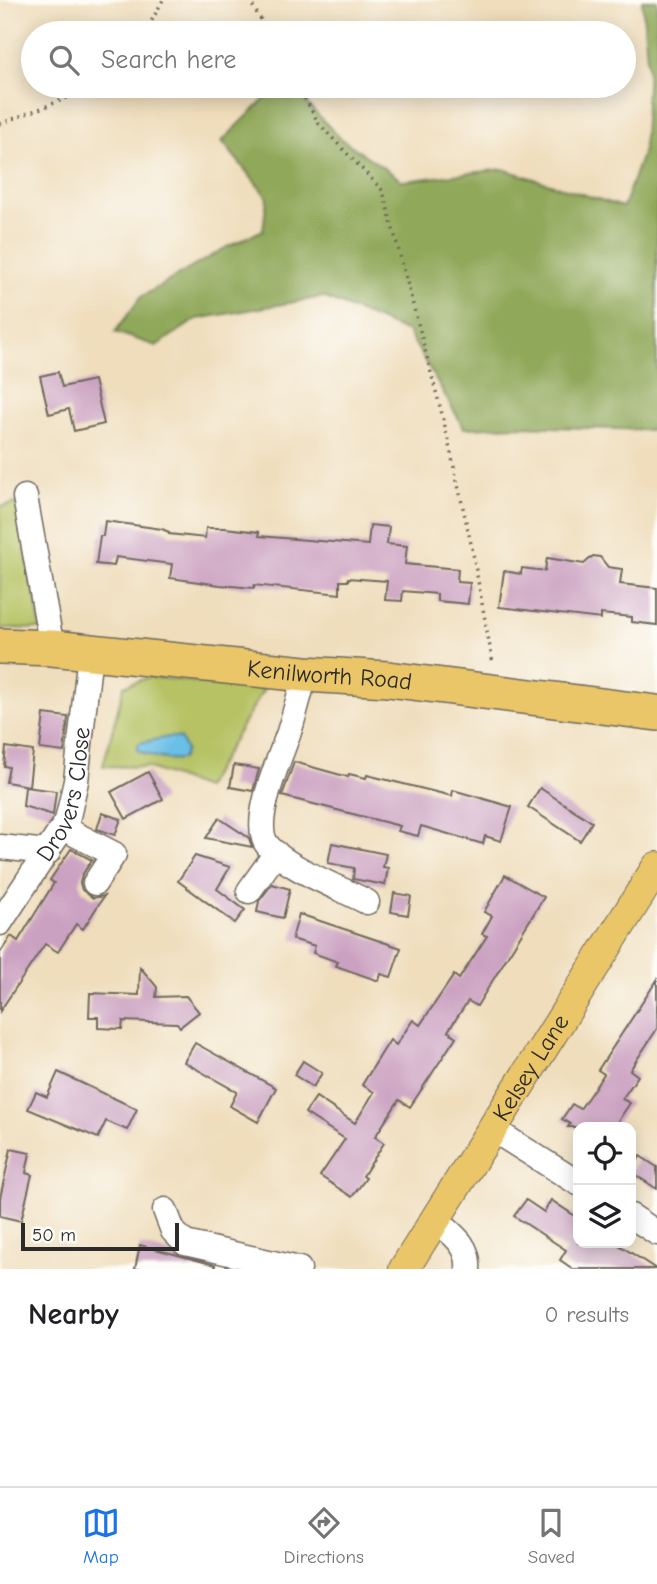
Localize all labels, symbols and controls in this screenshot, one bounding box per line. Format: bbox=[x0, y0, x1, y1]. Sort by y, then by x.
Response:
search box bbox=[21, 21, 636, 98]
icon: search bbox=[45, 41, 83, 79]
text: Search here bbox=[101, 45, 236, 75]
street label: Kenilworth Road bbox=[246, 654, 414, 696]
street label: Drovers Close bbox=[30, 726, 96, 866]
street label: Kelsey Lane bbox=[487, 1009, 575, 1126]
map controls bbox=[573, 1122, 636, 1248]
button: locate bbox=[573, 1122, 636, 1185]
button: layers bbox=[573, 1185, 636, 1248]
scale bar bbox=[21, 1220, 178, 1252]
text: 50 m bbox=[32, 1224, 76, 1246]
text: Nearby bbox=[28, 1297, 119, 1332]
text: 0 results bbox=[545, 1301, 629, 1328]
tab: Map bbox=[82, 1504, 120, 1568]
tab: Directions bbox=[284, 1504, 364, 1568]
tab: Saved bbox=[528, 1504, 575, 1568]

